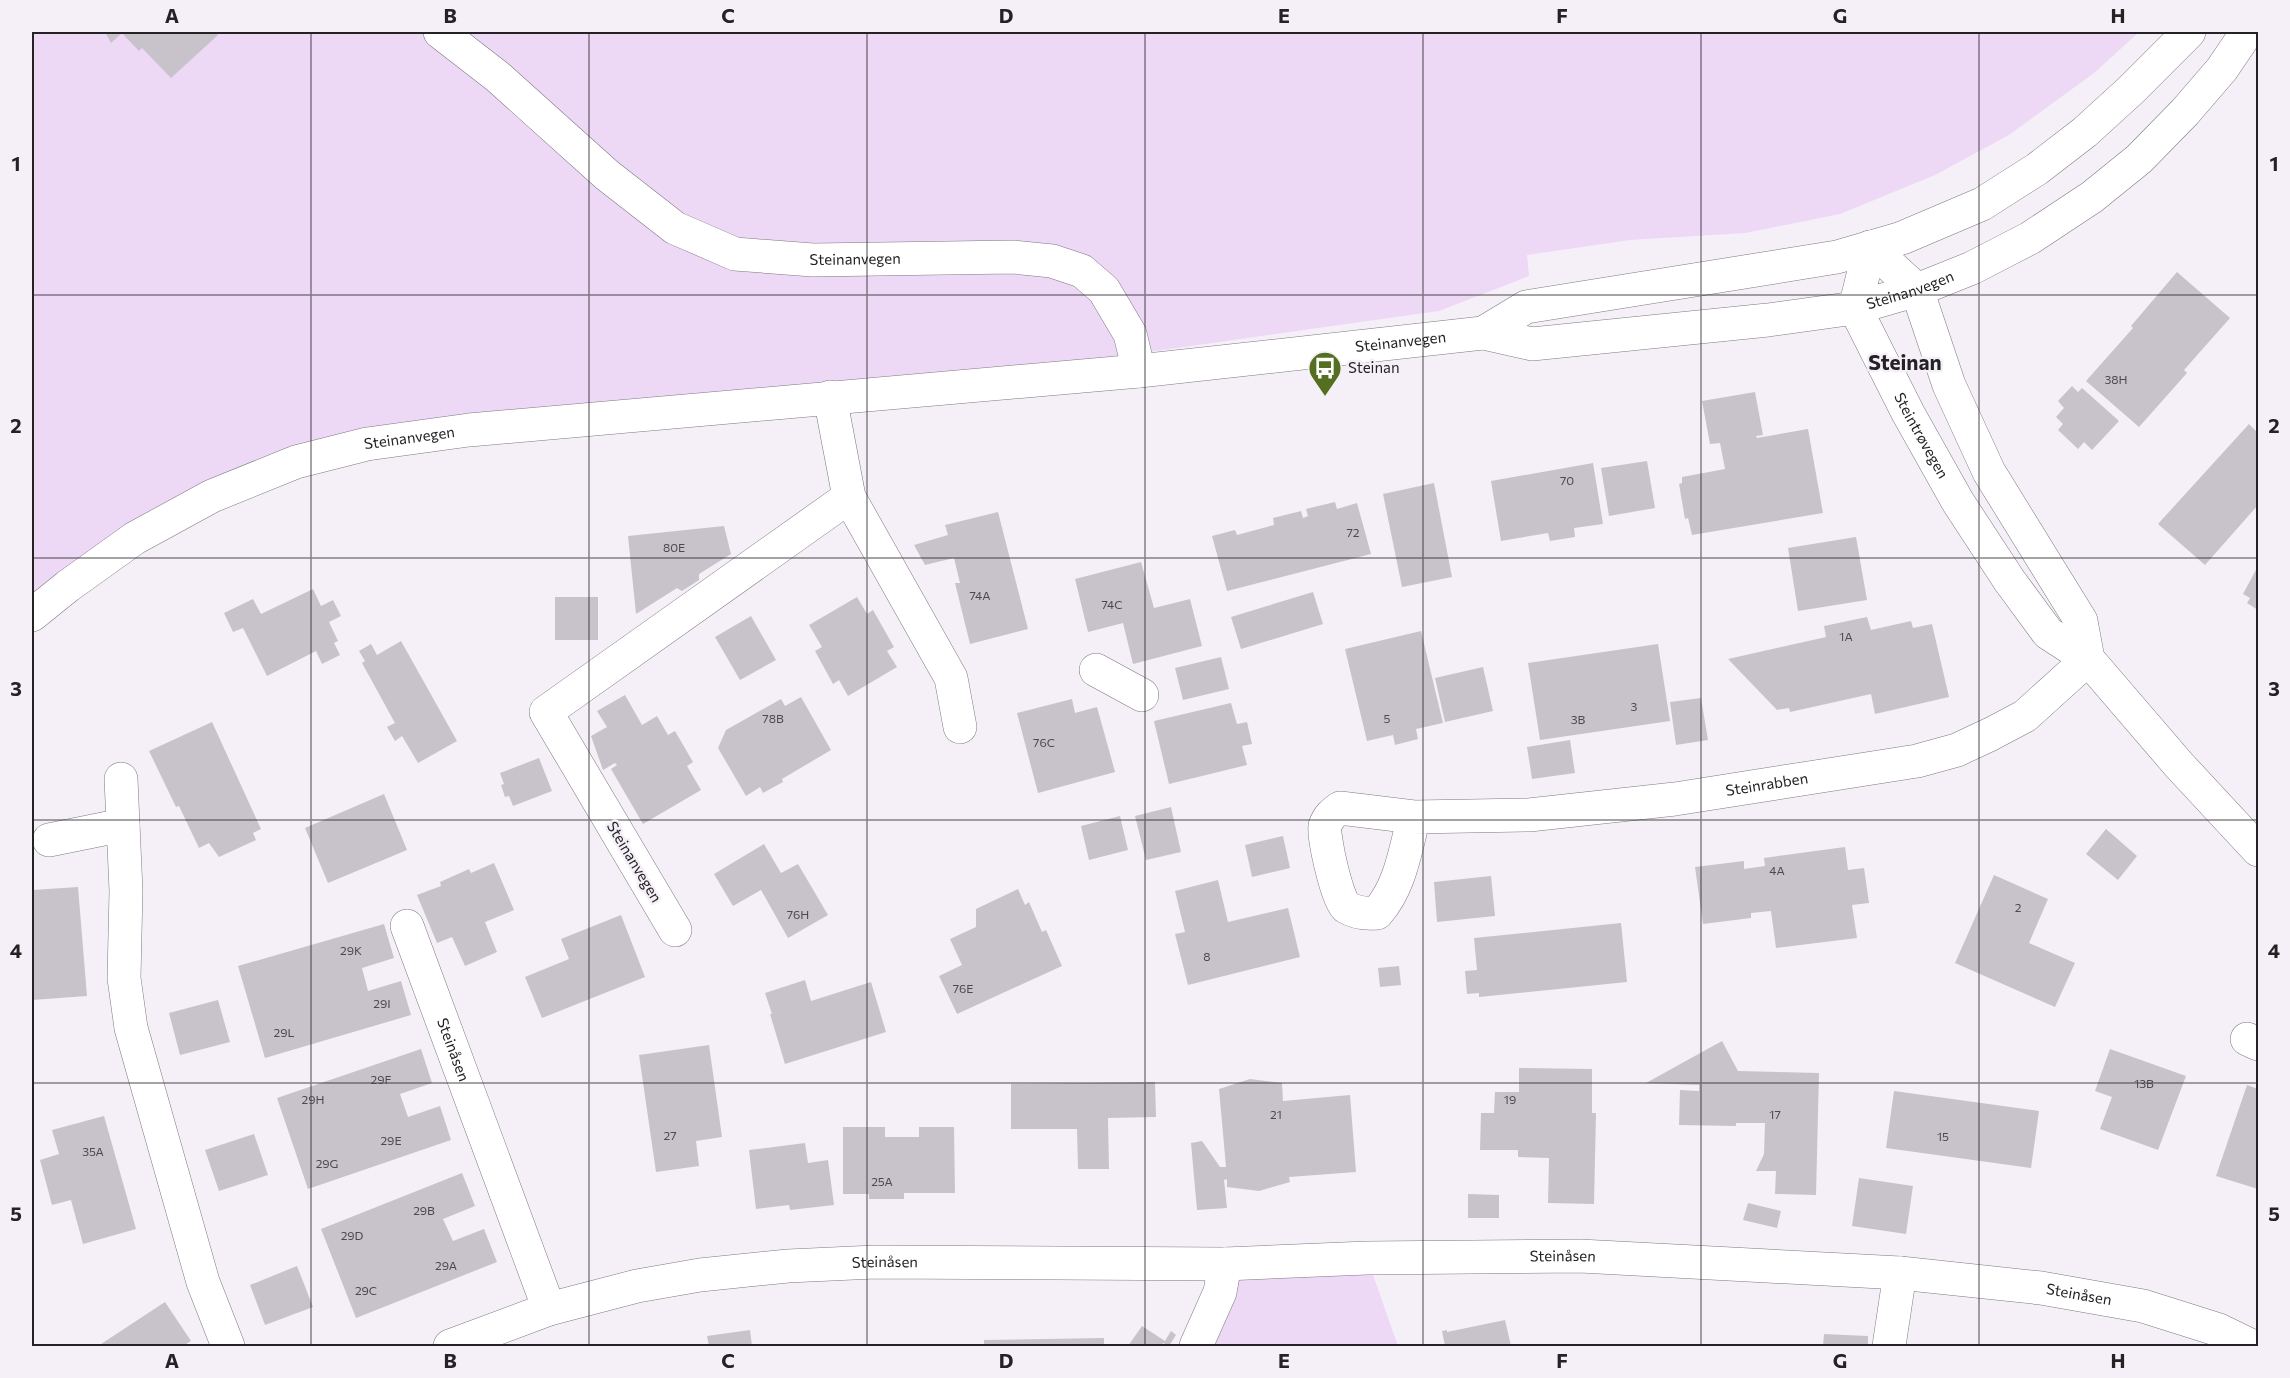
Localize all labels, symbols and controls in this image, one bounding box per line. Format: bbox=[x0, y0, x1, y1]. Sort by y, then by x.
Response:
text: A bbox=[165, 3, 179, 27]
text: B bbox=[443, 3, 457, 27]
text: C bbox=[721, 3, 735, 27]
text: D bbox=[999, 3, 1013, 27]
text: E bbox=[1278, 3, 1290, 27]
text: F bbox=[1556, 3, 1568, 27]
text: G bbox=[1833, 3, 1847, 27]
text: H bbox=[2111, 3, 2126, 27]
text: 1 bbox=[11, 151, 21, 175]
text: 1 bbox=[2269, 151, 2279, 175]
street label: Steinanvegen bbox=[809, 249, 901, 268]
street label: Steinanvegen bbox=[1864, 266, 1956, 312]
street label: Steinanvegen bbox=[1354, 327, 1447, 355]
district label: Steinan bbox=[1868, 349, 1942, 374]
bus stop icon: Steinan bbox=[1307, 350, 1343, 397]
place label: Steinan bbox=[1348, 358, 1400, 376]
house number: 38H bbox=[2104, 372, 2128, 386]
street label: Steintrøvegen bbox=[1891, 389, 1953, 481]
text: 2 bbox=[10, 413, 22, 437]
text: 2 bbox=[2268, 413, 2280, 437]
street label: Steinanvegen bbox=[363, 422, 456, 452]
house number: 70 bbox=[1560, 473, 1574, 487]
house number: 72 bbox=[1347, 525, 1360, 539]
house number: 80E bbox=[663, 540, 685, 554]
house number: 74A bbox=[969, 588, 991, 602]
house number: 74C bbox=[1101, 597, 1123, 611]
house number: 1A bbox=[1839, 629, 1853, 643]
text: 3 bbox=[10, 676, 22, 700]
text: 3 bbox=[2268, 676, 2280, 700]
house number: 3 bbox=[1631, 699, 1638, 713]
house number: 78B bbox=[762, 711, 784, 725]
house number: 5 bbox=[1384, 711, 1391, 725]
house number: 3B bbox=[1571, 712, 1586, 726]
house number: 76C bbox=[1033, 735, 1055, 749]
street label: Steinrabben bbox=[1724, 768, 1809, 799]
street label: Steinanvegen bbox=[604, 818, 666, 905]
house number: 4A bbox=[1769, 863, 1785, 877]
house number: 2 bbox=[2015, 900, 2022, 914]
house number: 76H bbox=[787, 907, 809, 921]
text: 4 bbox=[10, 938, 22, 962]
text: 4 bbox=[2268, 938, 2280, 962]
house number: 29K bbox=[340, 943, 362, 957]
house number: 8 bbox=[1203, 949, 1211, 963]
house number: 76E bbox=[953, 981, 973, 995]
house number: 29I bbox=[373, 996, 391, 1010]
street label: Steinåsen bbox=[434, 1015, 474, 1084]
house number: 29L bbox=[274, 1025, 295, 1039]
house number: 29F bbox=[371, 1072, 392, 1086]
house number: 13B bbox=[2134, 1076, 2154, 1090]
house number: 29H bbox=[302, 1092, 324, 1106]
house number: 19 bbox=[1504, 1092, 1516, 1106]
house number: 21 bbox=[1270, 1107, 1282, 1121]
house number: 17 bbox=[1769, 1107, 1781, 1121]
house number: 27 bbox=[664, 1128, 676, 1142]
house number: 15 bbox=[1937, 1129, 1949, 1143]
house number: 29E bbox=[380, 1133, 402, 1147]
house number: 35A bbox=[82, 1144, 104, 1158]
house number: 29G bbox=[316, 1156, 338, 1170]
house number: 25A bbox=[871, 1174, 893, 1188]
text: 5 bbox=[10, 1201, 22, 1225]
text: 5 bbox=[2268, 1201, 2280, 1225]
house number: 29B bbox=[413, 1203, 435, 1217]
house number: 29D bbox=[341, 1228, 364, 1242]
street label: Steinåsen bbox=[1530, 1246, 1596, 1265]
street label: Steinåsen bbox=[851, 1252, 918, 1271]
house number: 29A bbox=[435, 1258, 457, 1272]
street label: Steinåsen bbox=[2045, 1279, 2113, 1308]
house number: 29C bbox=[355, 1283, 377, 1297]
text: A bbox=[165, 1348, 179, 1372]
text: B bbox=[443, 1348, 457, 1372]
text: C bbox=[721, 1348, 735, 1372]
text: D bbox=[999, 1348, 1013, 1372]
text: E bbox=[1278, 1348, 1290, 1372]
text: F bbox=[1556, 1348, 1568, 1372]
text: G bbox=[1833, 1348, 1847, 1372]
text: H bbox=[2111, 1348, 2126, 1372]

